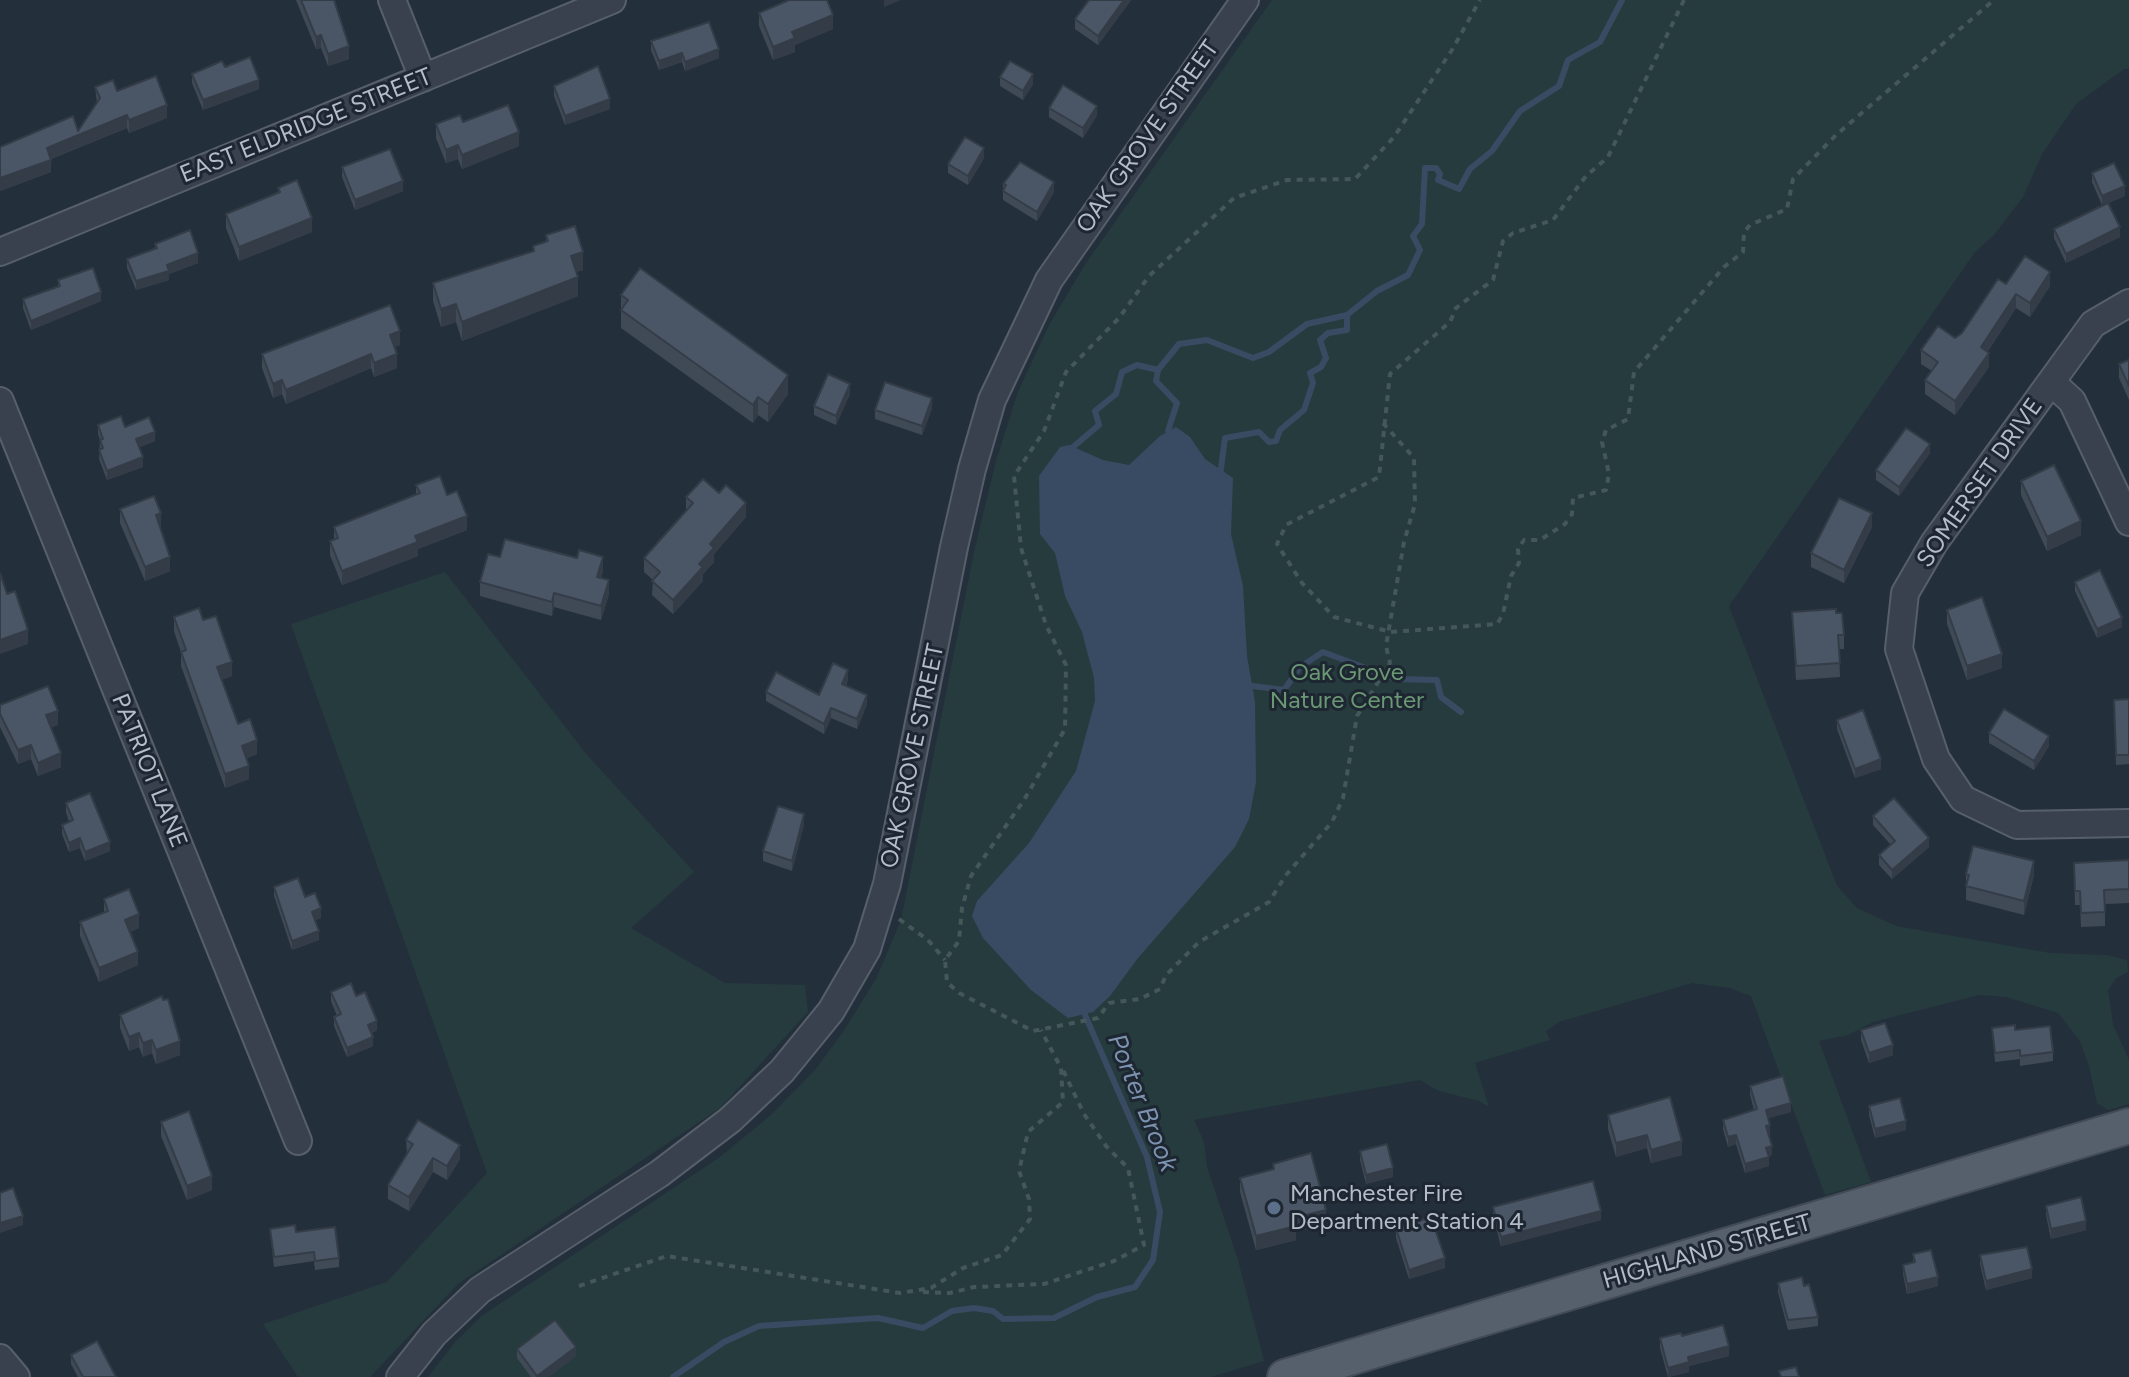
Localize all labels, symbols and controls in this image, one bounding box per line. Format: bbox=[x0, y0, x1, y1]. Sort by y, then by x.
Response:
street label: OAK GROVE STREET bbox=[1071, 35, 1225, 239]
street label: EAST ELDRIDGE STREET bbox=[176, 62, 436, 190]
street label: SOMERSET DRIVE bbox=[1911, 393, 2049, 573]
street label: OAK GROVE STREET bbox=[875, 641, 951, 871]
park label: Oak Grove Nature Center bbox=[1270, 659, 1424, 715]
street label: PATRIOT LANE bbox=[105, 690, 193, 852]
water label: Porter Brook bbox=[1100, 1030, 1184, 1176]
place label: Manchester Fire Department Station 4 bbox=[1290, 1180, 1524, 1236]
marker: Manchester Fire Department Station 4 bbox=[1265, 1199, 1283, 1217]
street label: HIGHLAND STREET bbox=[1600, 1208, 1814, 1296]

